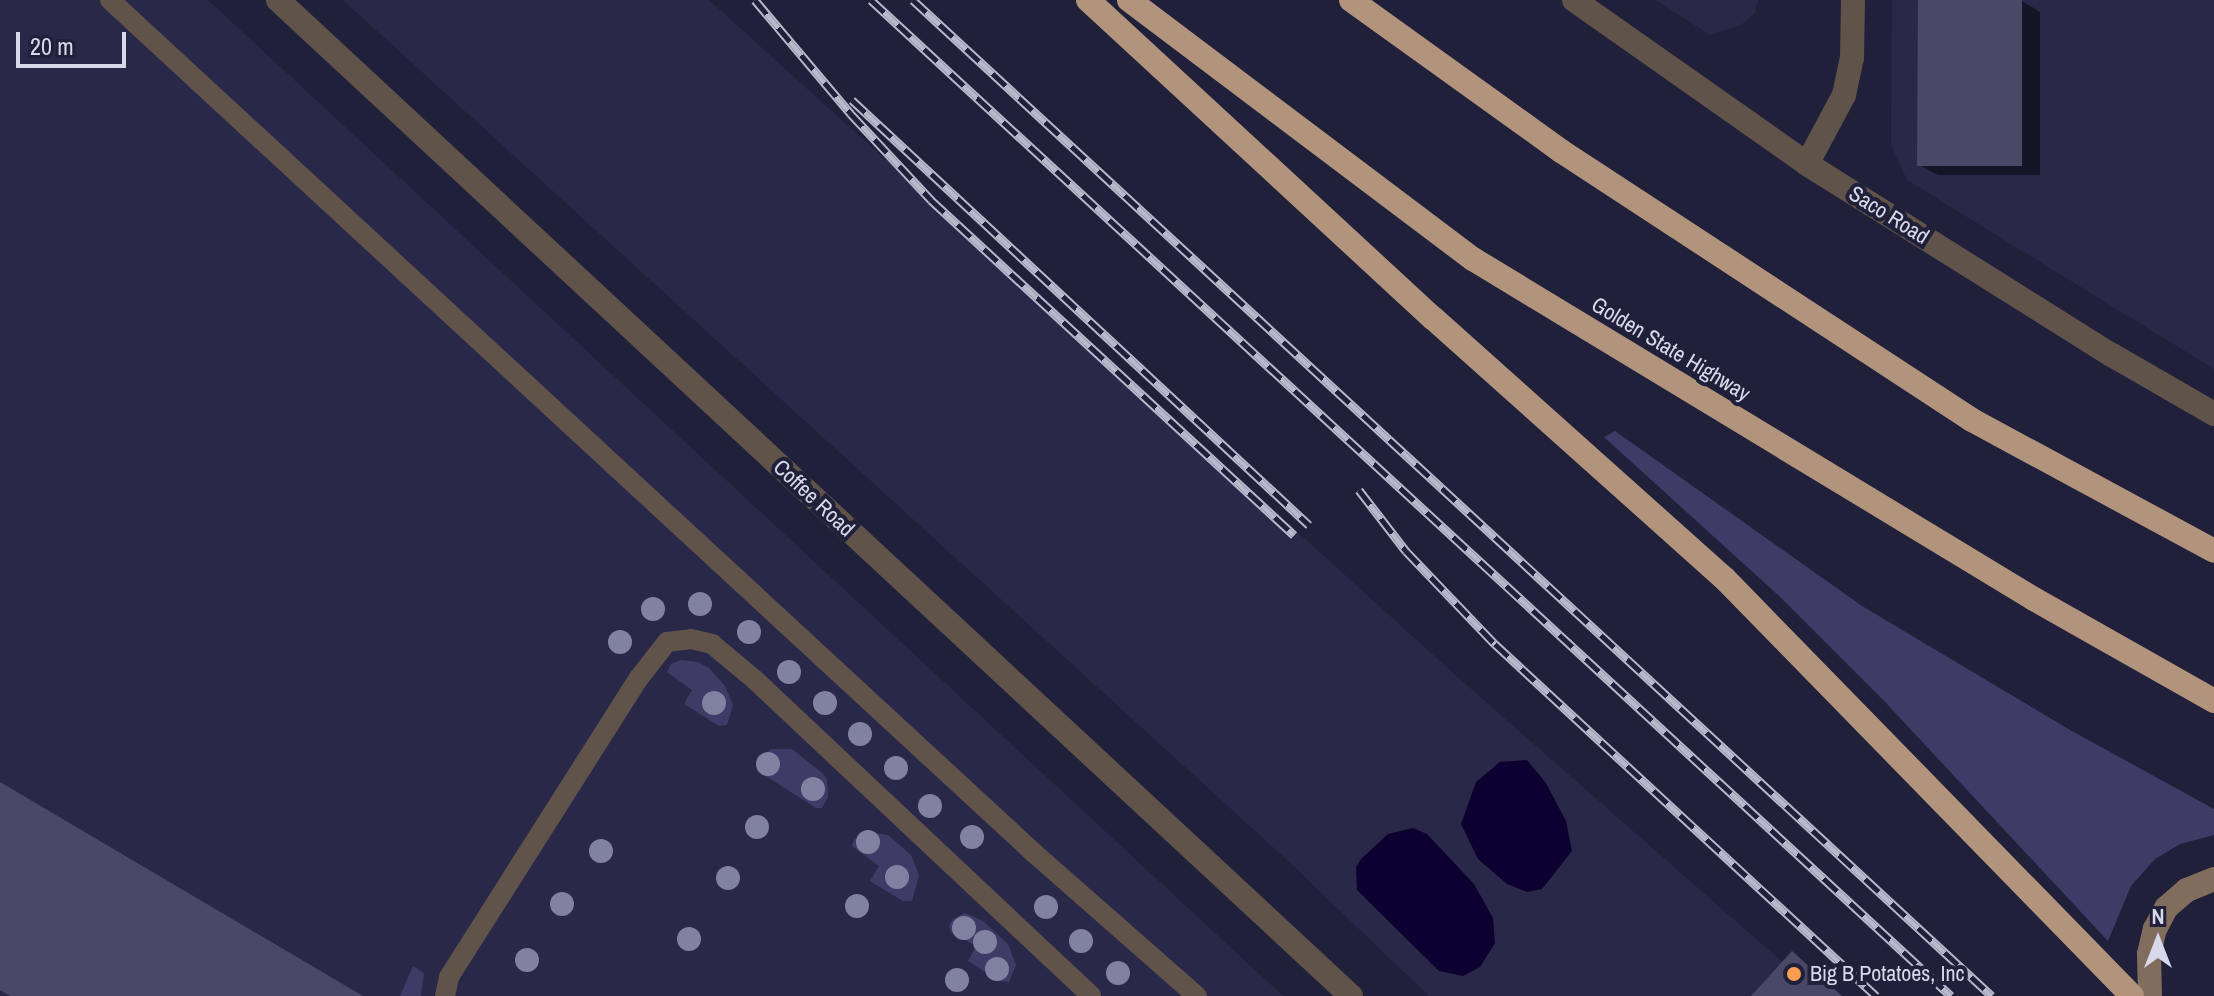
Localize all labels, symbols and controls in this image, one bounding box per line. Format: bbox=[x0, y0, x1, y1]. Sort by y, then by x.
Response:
scale bar bbox=[20, 16, 130, 66]
text: 20 m bbox=[30, 30, 74, 62]
street label: Saco Road bbox=[1844, 180, 1934, 250]
street label: Golden State Highway bbox=[1587, 291, 1755, 407]
street label: Coffee Road bbox=[768, 454, 860, 542]
north arrow bbox=[2118, 900, 2198, 980]
text: N bbox=[2151, 901, 2165, 931]
place label: Big B Potatoes, Inc bbox=[1810, 961, 1964, 987]
marker: Big B Potatoes, Inc bbox=[1785, 965, 1803, 983]

